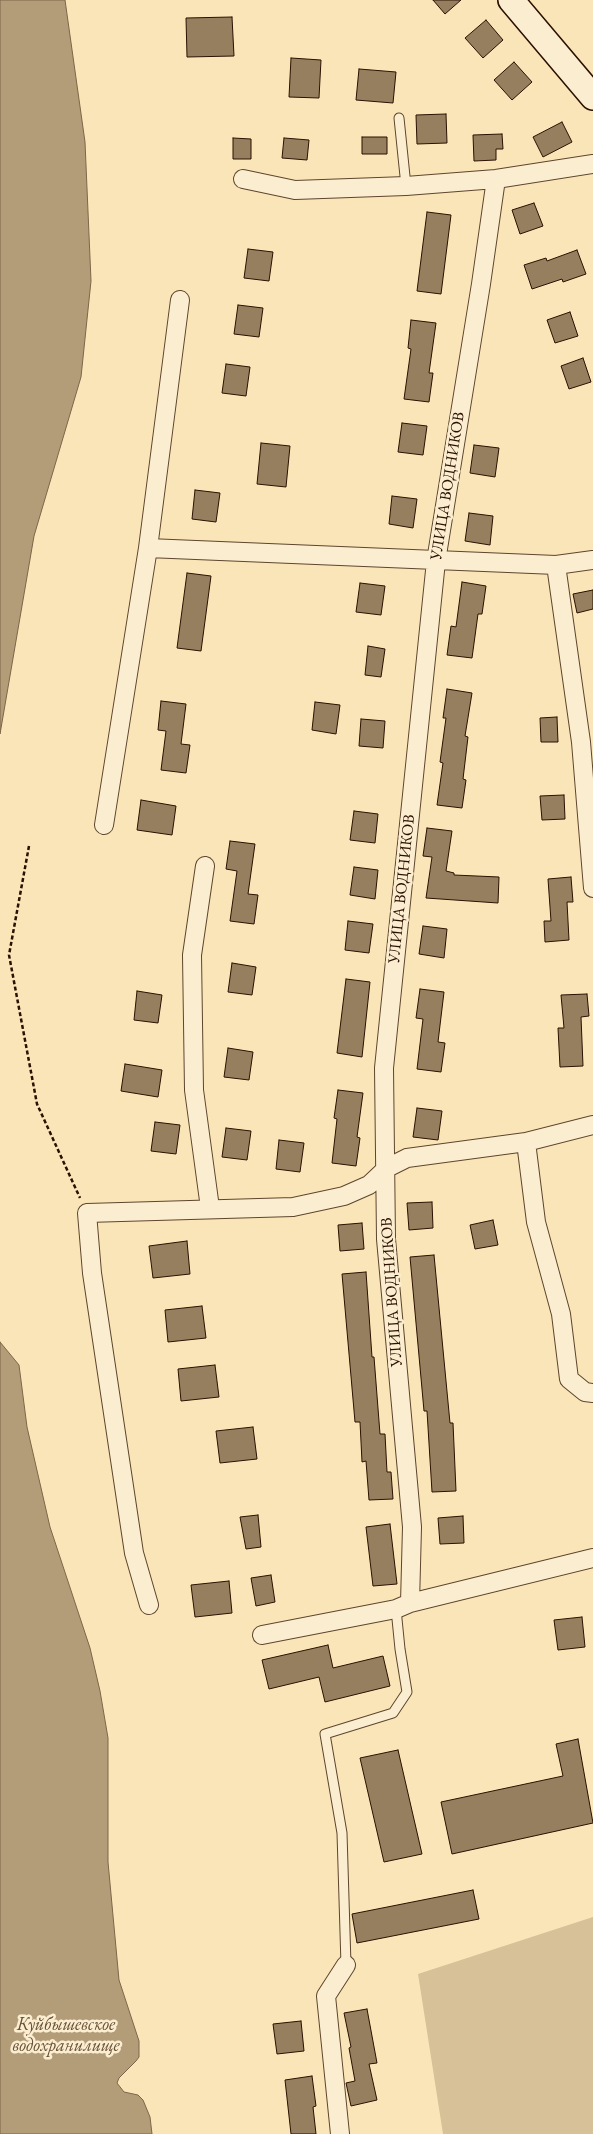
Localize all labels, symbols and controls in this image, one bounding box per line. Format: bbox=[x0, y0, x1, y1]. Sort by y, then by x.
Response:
street label: УЛИЦА ВОДНИКОВ bbox=[427, 411, 469, 561]
street label: УЛИЦА ВОДНИКОВ bbox=[385, 814, 419, 964]
street label: УЛИЦА ВОДНИКОВ bbox=[377, 1217, 407, 1367]
water label: Куйбышевское водохранилище bbox=[12, 2014, 120, 2056]

